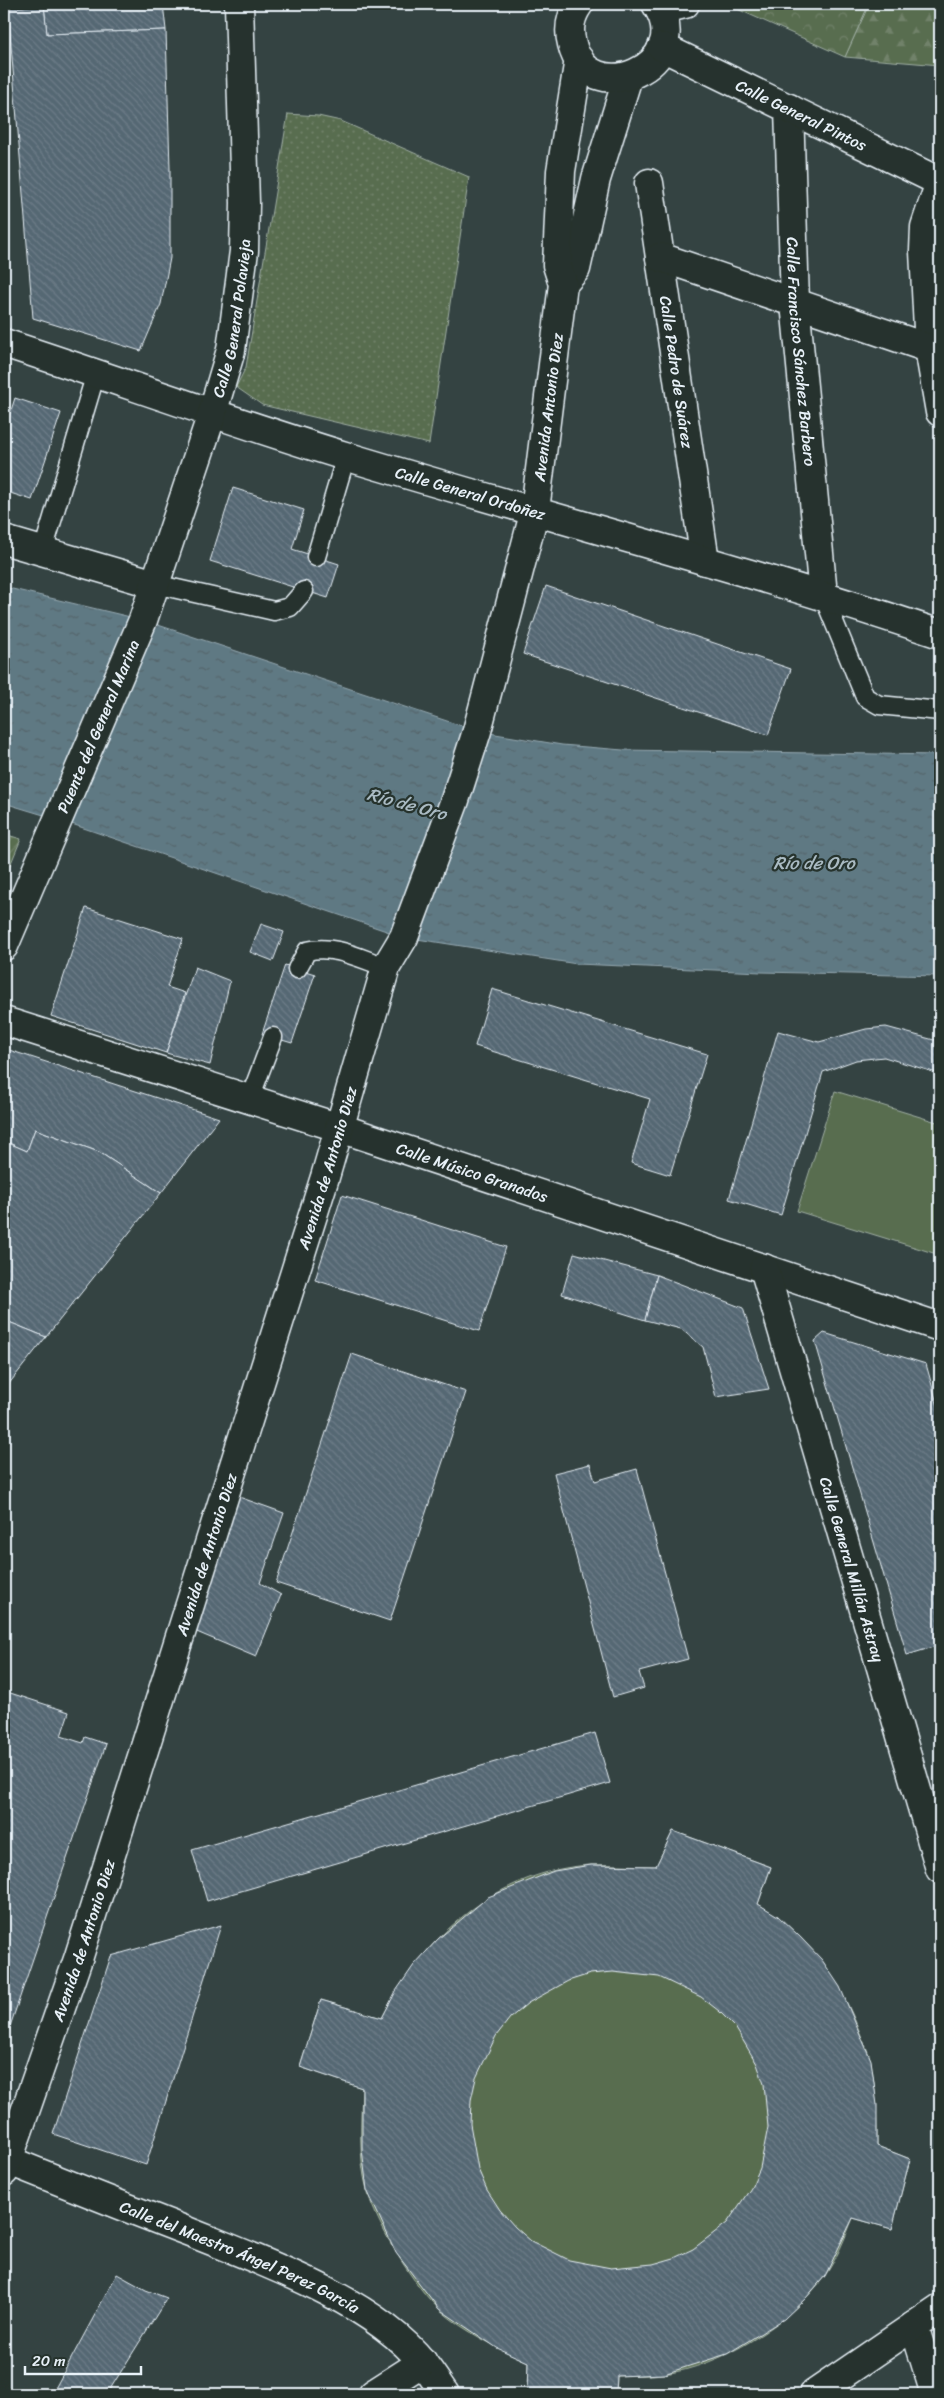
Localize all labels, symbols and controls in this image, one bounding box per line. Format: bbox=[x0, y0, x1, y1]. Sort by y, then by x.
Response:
street label: Calle General Pintos bbox=[731, 70, 873, 159]
street label: Calle Francisco Sánchez Barbero bbox=[778, 237, 825, 467]
street label: Calle General Polavieja bbox=[203, 239, 259, 401]
street label: Calle Pedro de Suárez bbox=[651, 294, 703, 451]
street label: Avenida Antonio Diez bbox=[524, 331, 571, 484]
street label: Calle General Ordoñez bbox=[392, 457, 549, 528]
street label: Puente del General Marina bbox=[48, 635, 148, 817]
water label: Río de Oro bbox=[364, 778, 451, 830]
water label: Río de Oro bbox=[773, 847, 856, 879]
street label: Avenida de Antonio Diez bbox=[288, 1082, 365, 1254]
street label: Calle Músico Granados bbox=[393, 1133, 553, 1211]
street label: Avenida de Antonio Diez bbox=[166, 1469, 245, 1640]
street label: Calle General Millán Astray bbox=[811, 1473, 893, 1666]
street label: Avenida de Antonio Diez bbox=[43, 1855, 123, 2026]
street label: Calle del Maestro Ángel Perez García bbox=[115, 2192, 367, 2322]
scale bar bbox=[25, 2343, 141, 2375]
text: 20 m bbox=[32, 2348, 66, 2374]

